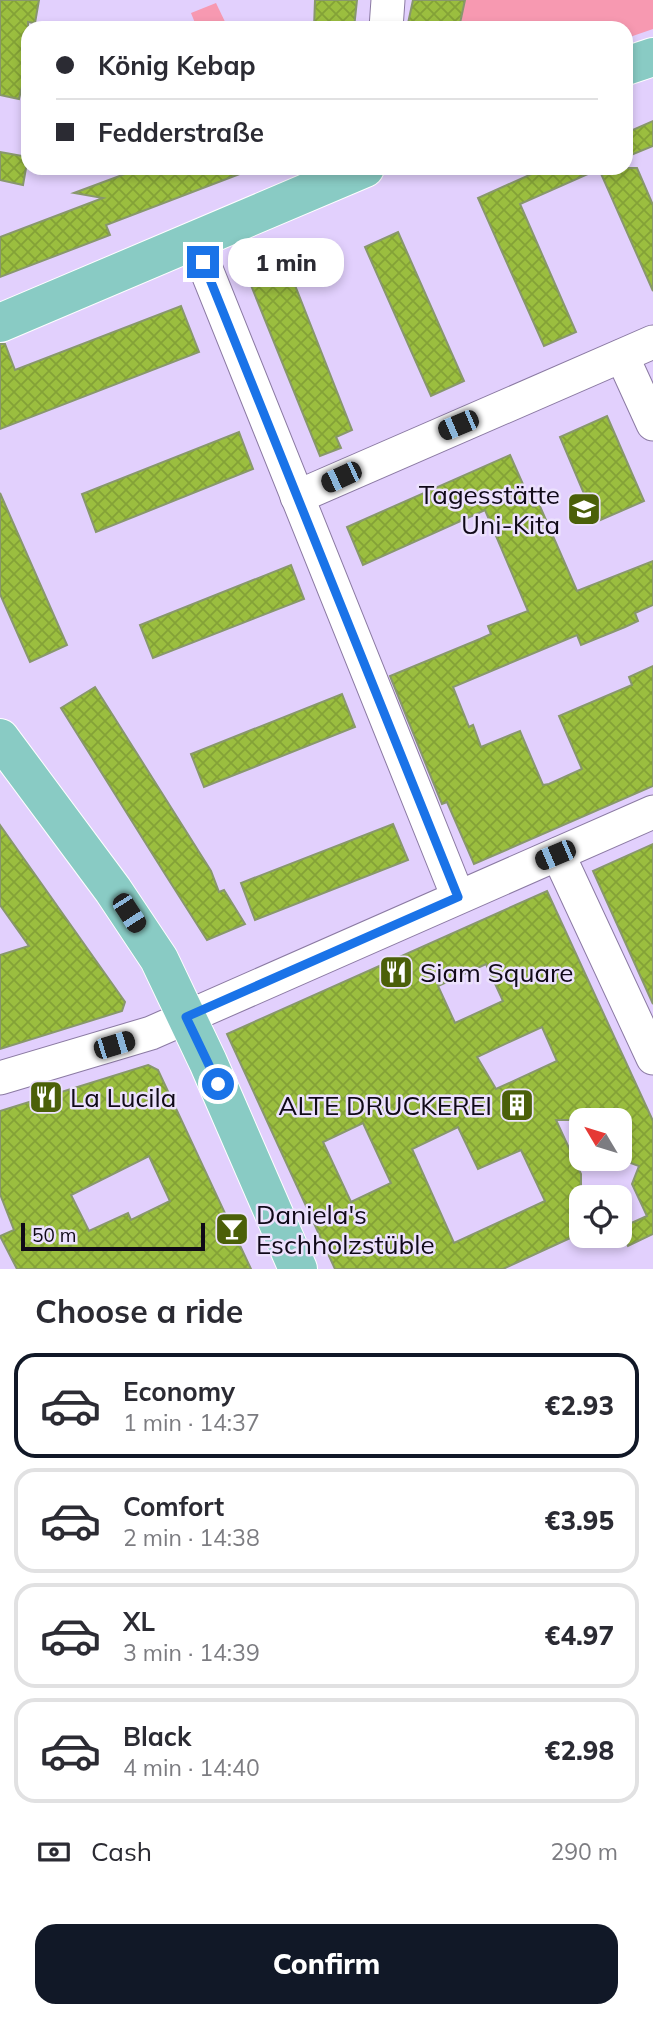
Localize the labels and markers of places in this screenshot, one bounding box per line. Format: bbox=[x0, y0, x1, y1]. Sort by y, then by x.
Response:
place label: Tagesstätte Uni-Kita bbox=[419, 478, 560, 541]
school or university icon: Tagesstätte Uni-Kita bbox=[565, 490, 603, 528]
restaurant icon: Siam Square bbox=[377, 953, 415, 991]
place label: Siam Square bbox=[420, 956, 573, 989]
restaurant icon: La Lucila bbox=[27, 1078, 65, 1116]
place label: La Lucila bbox=[70, 1081, 176, 1114]
building icon: ALTE DRUCKEREI bbox=[498, 1086, 536, 1124]
place label: ALTE DRUCKEREI bbox=[278, 1089, 492, 1122]
place label: Daniela's Eschholzstüble bbox=[256, 1198, 435, 1261]
bar icon: Daniela's Eschholzstüble bbox=[213, 1210, 251, 1248]

